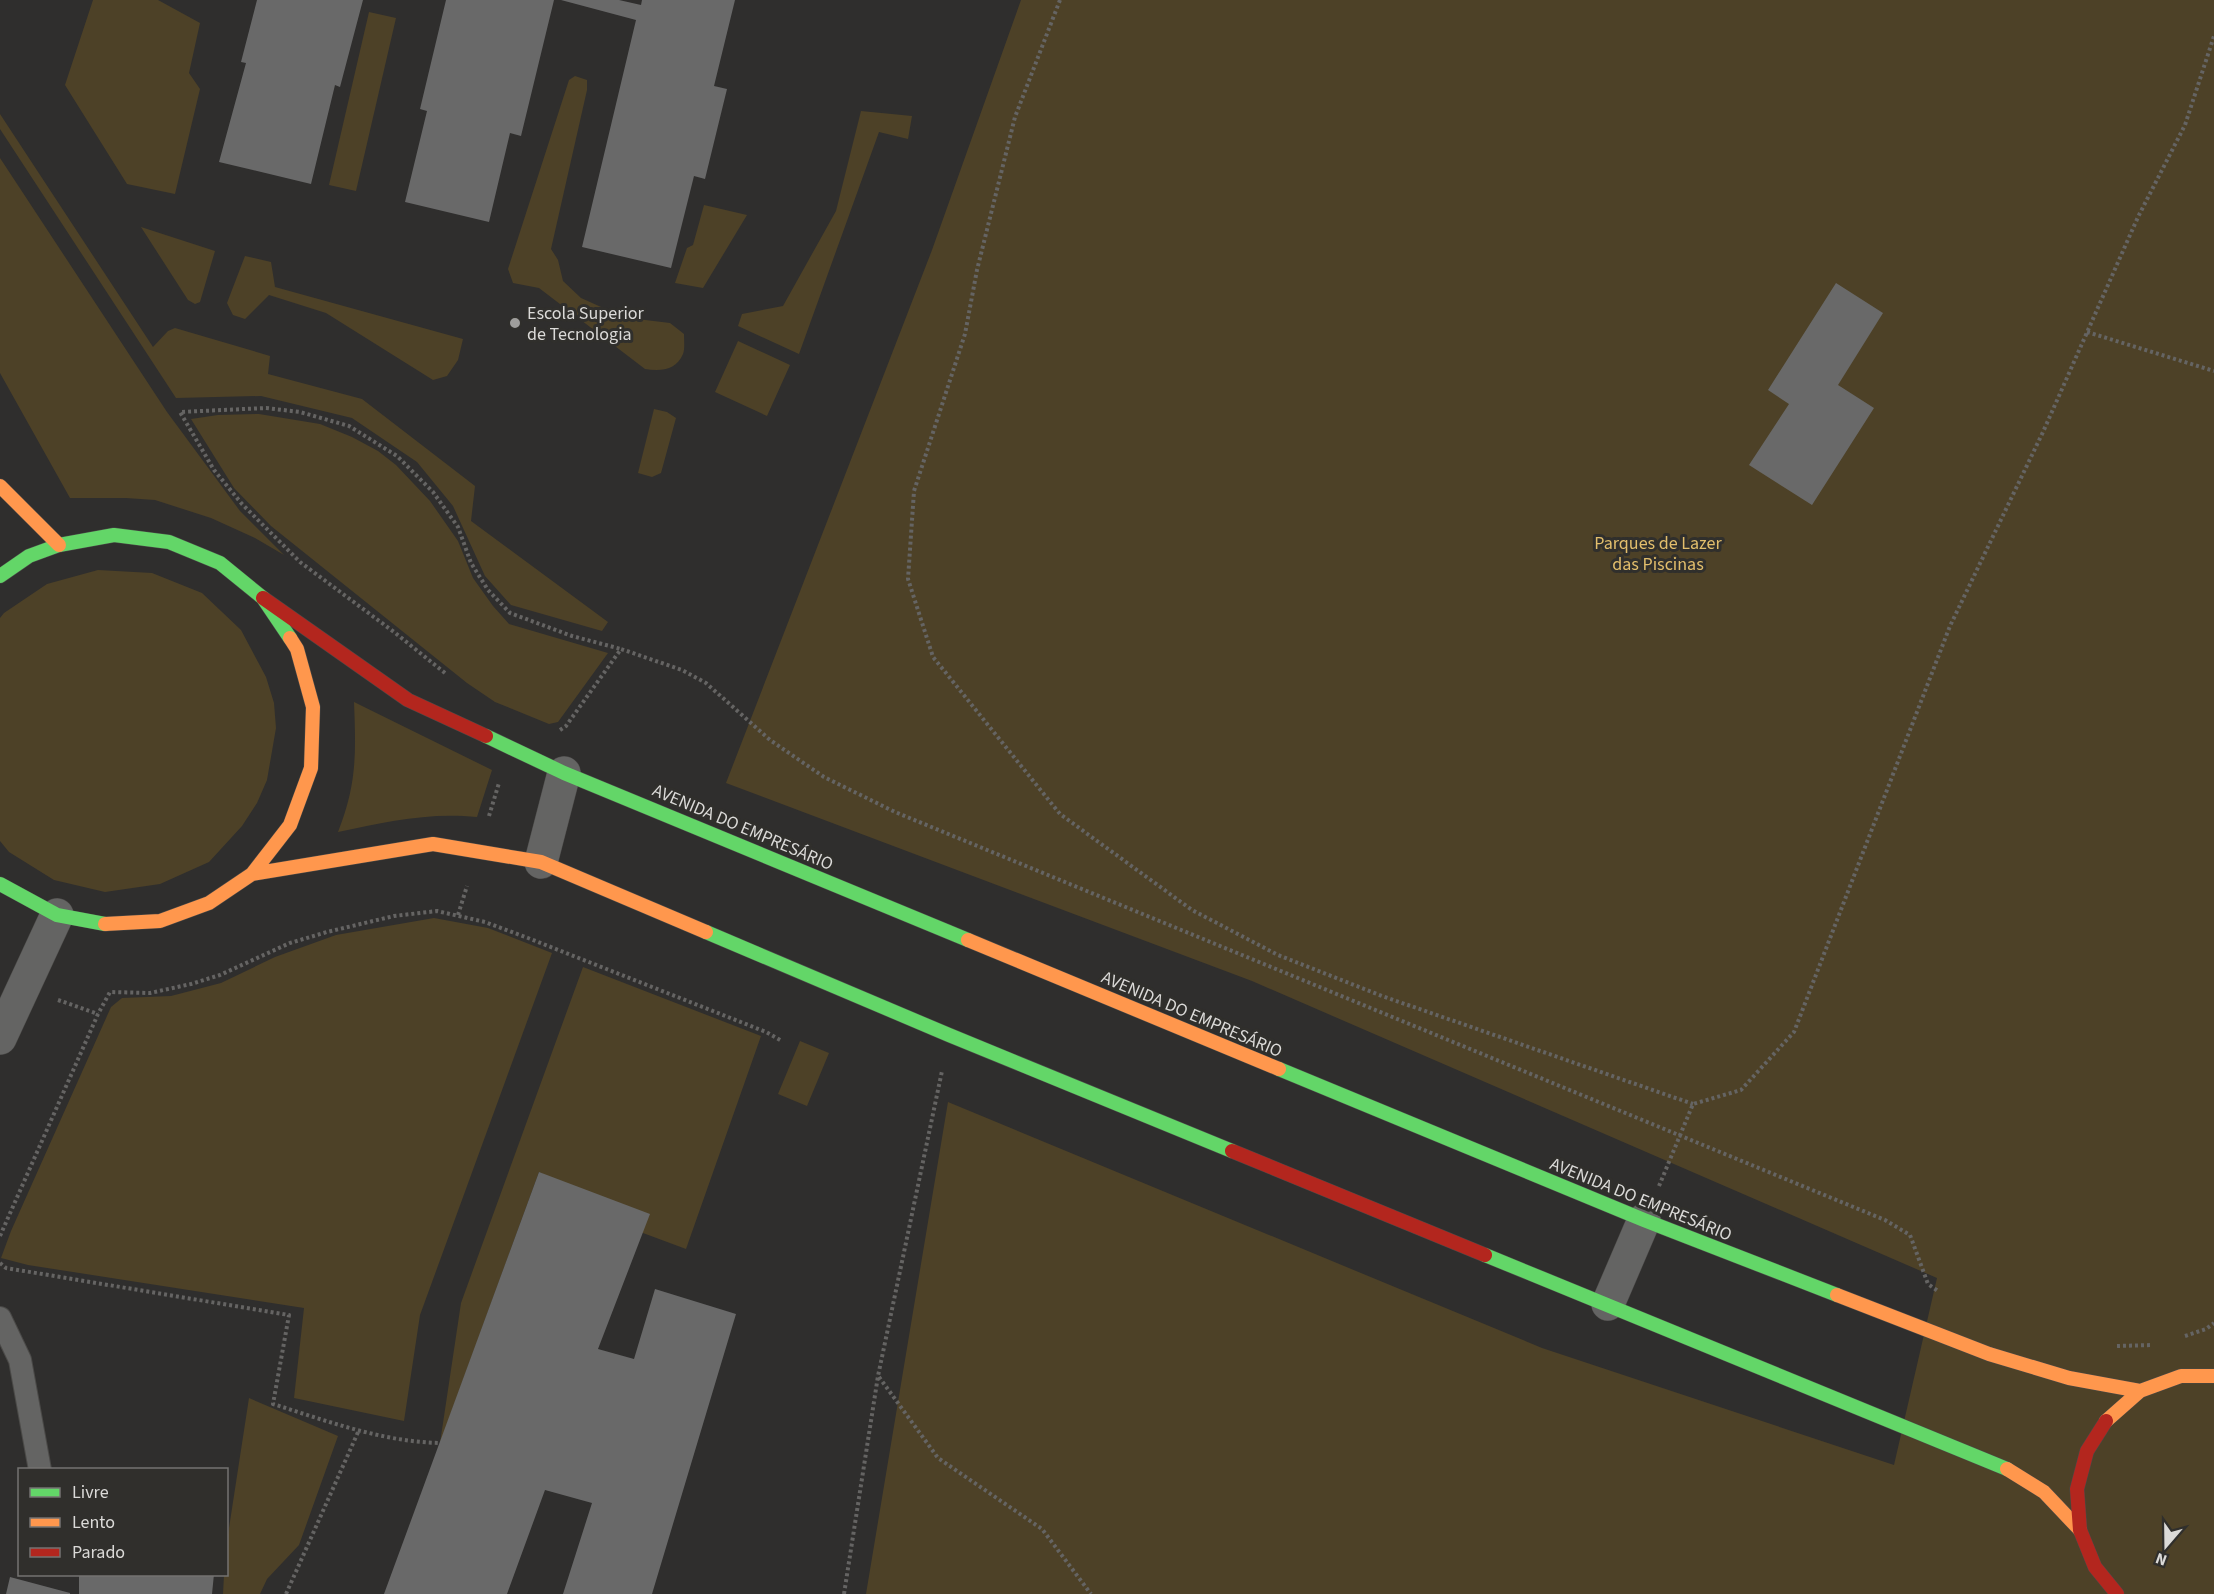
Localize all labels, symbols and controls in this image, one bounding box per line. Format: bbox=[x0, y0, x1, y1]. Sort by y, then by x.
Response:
place label: Escola Superior de Tecnologia bbox=[527, 301, 645, 347]
marker: Escola Superior de Tecnologia bbox=[508, 316, 522, 330]
park label: Parques de Lazer das Piscinas bbox=[1594, 531, 1722, 577]
street label: AVENIDA DO EMPRESÁRIO bbox=[648, 778, 837, 877]
street label: AVENIDA DO EMPRESÁRIO bbox=[1097, 965, 1286, 1064]
street label: AVENIDA DO EMPRESÁRIO bbox=[1546, 1151, 1736, 1247]
legend bbox=[18, 1468, 228, 1576]
text: Livre bbox=[72, 1480, 109, 1505]
text: Lento bbox=[72, 1510, 115, 1535]
north arrow bbox=[2136, 1516, 2196, 1576]
text: Parado bbox=[72, 1540, 125, 1565]
text: N bbox=[2152, 1547, 2170, 1571]

